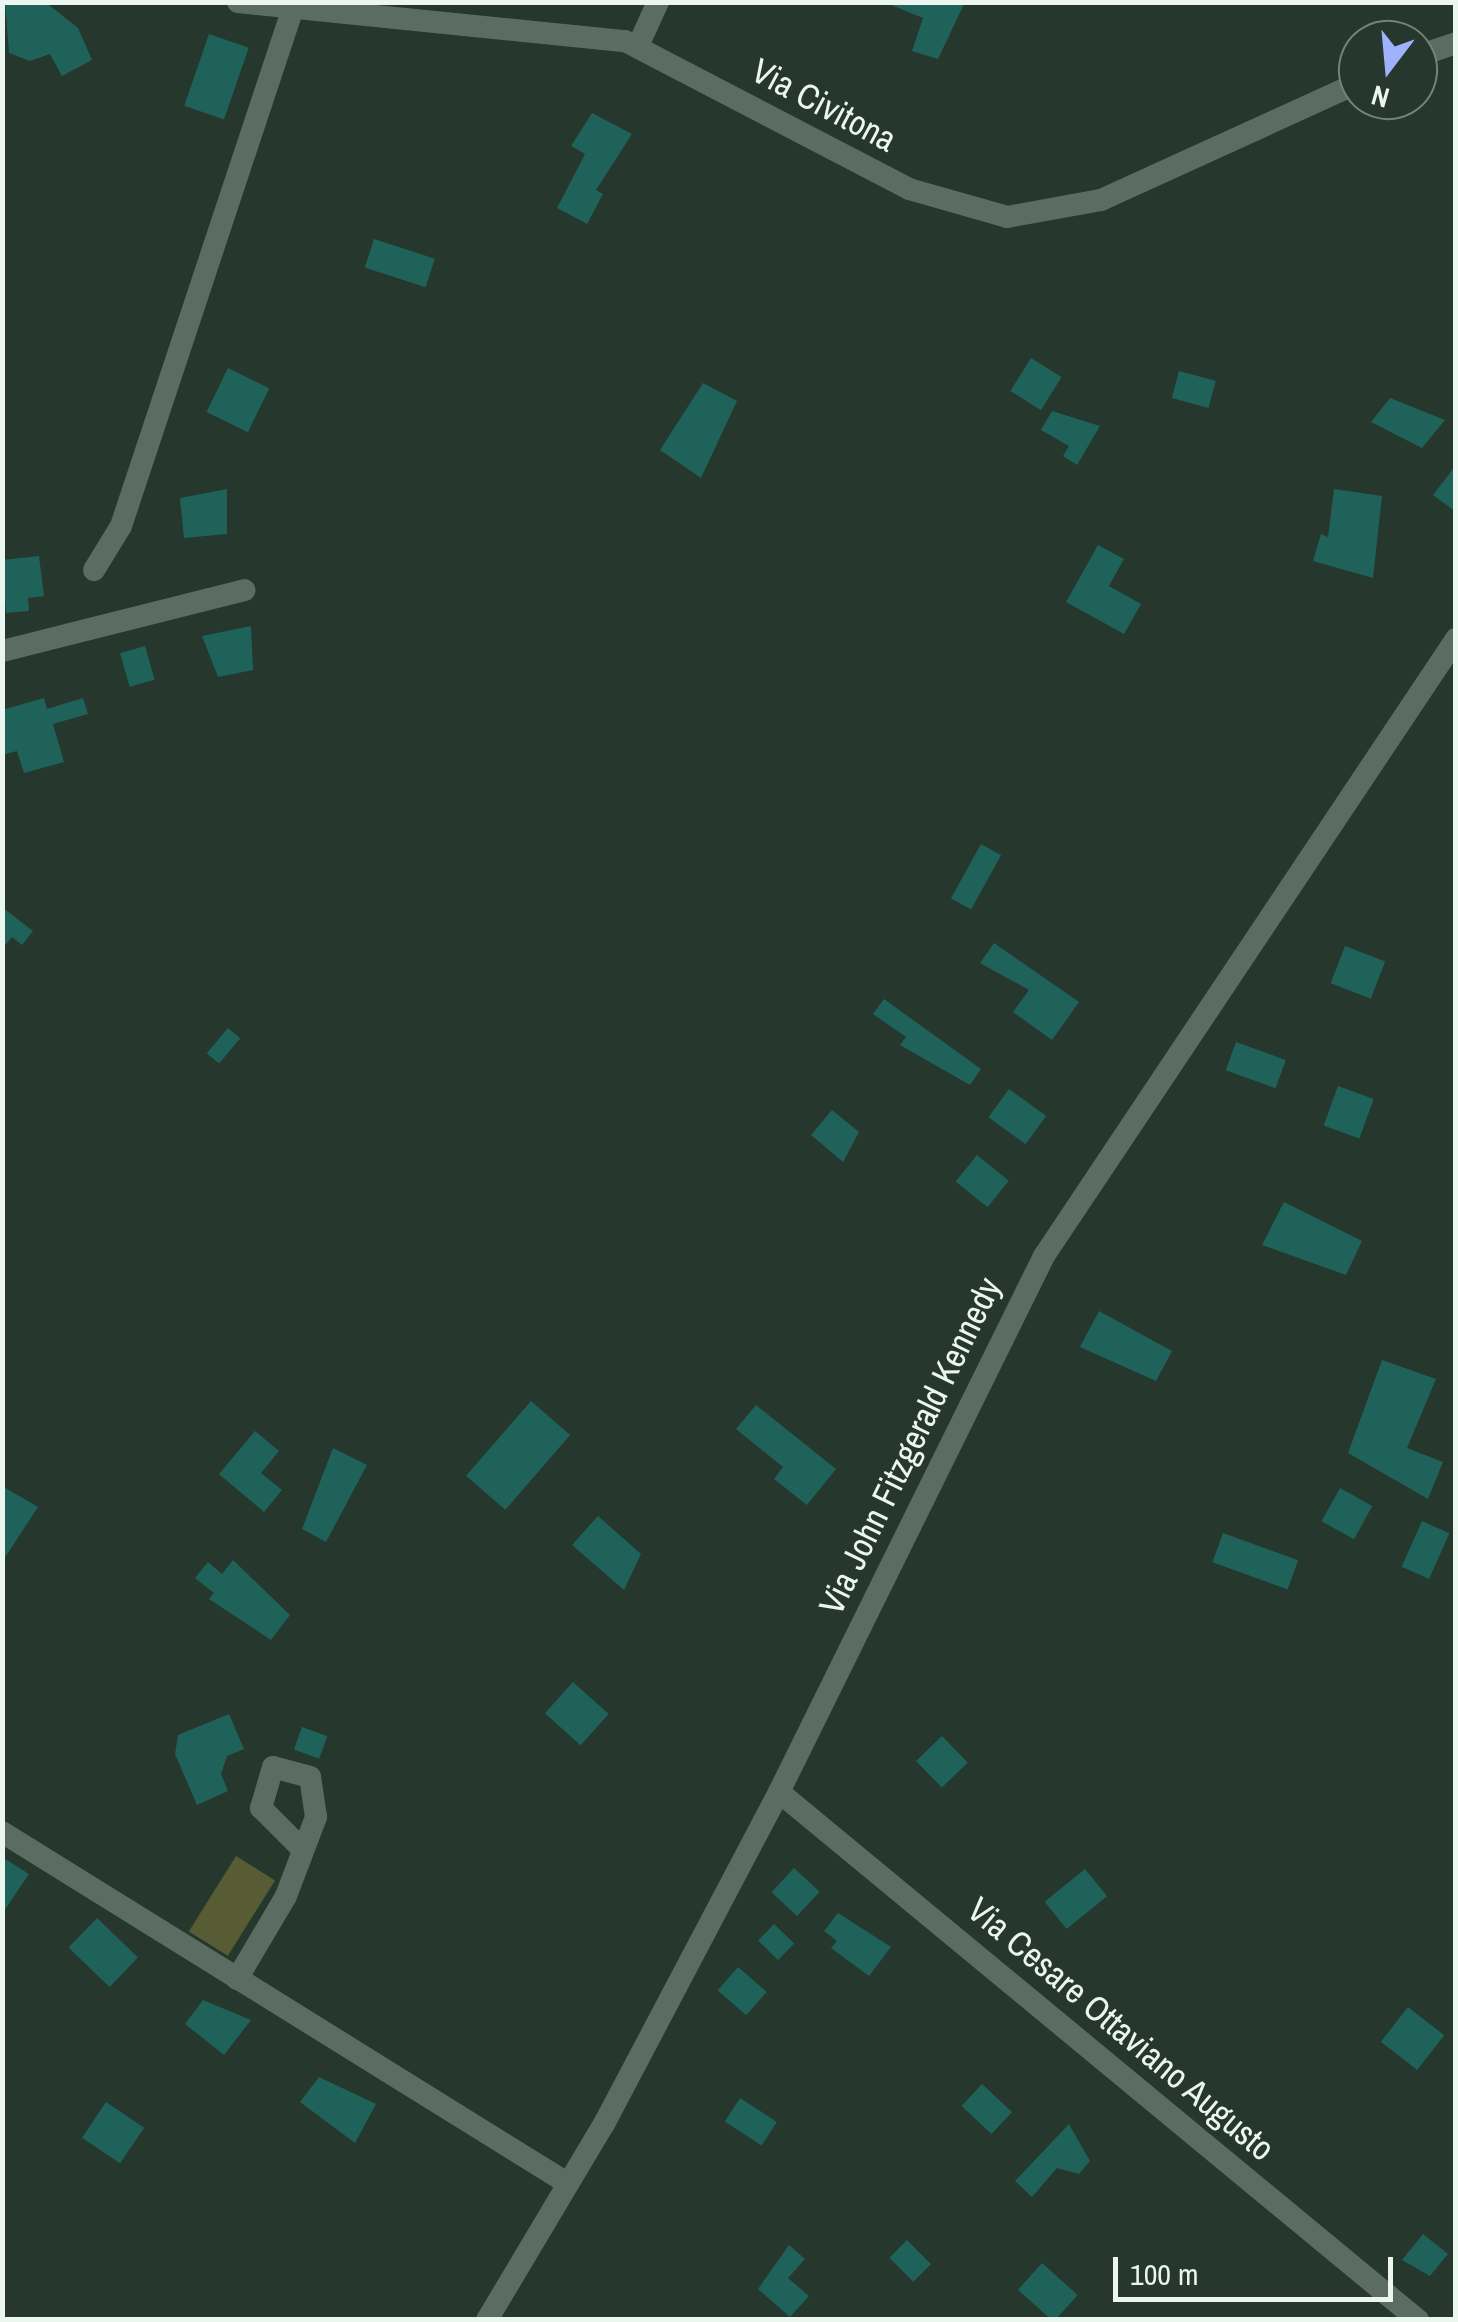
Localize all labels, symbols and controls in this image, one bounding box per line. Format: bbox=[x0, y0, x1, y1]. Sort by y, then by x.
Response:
north arrow bbox=[1338, 20, 1438, 120]
street label: Via Civitona bbox=[745, 49, 903, 161]
text: N bbox=[1367, 76, 1393, 117]
street label: Via John Fitzgerald Kennedy bbox=[810, 1271, 1010, 1621]
street label: Via Cesare Ottaviano Augusto bbox=[959, 1888, 1283, 2170]
scale bar bbox=[1118, 2237, 1398, 2299]
text: 100 m bbox=[1130, 2254, 1198, 2294]

